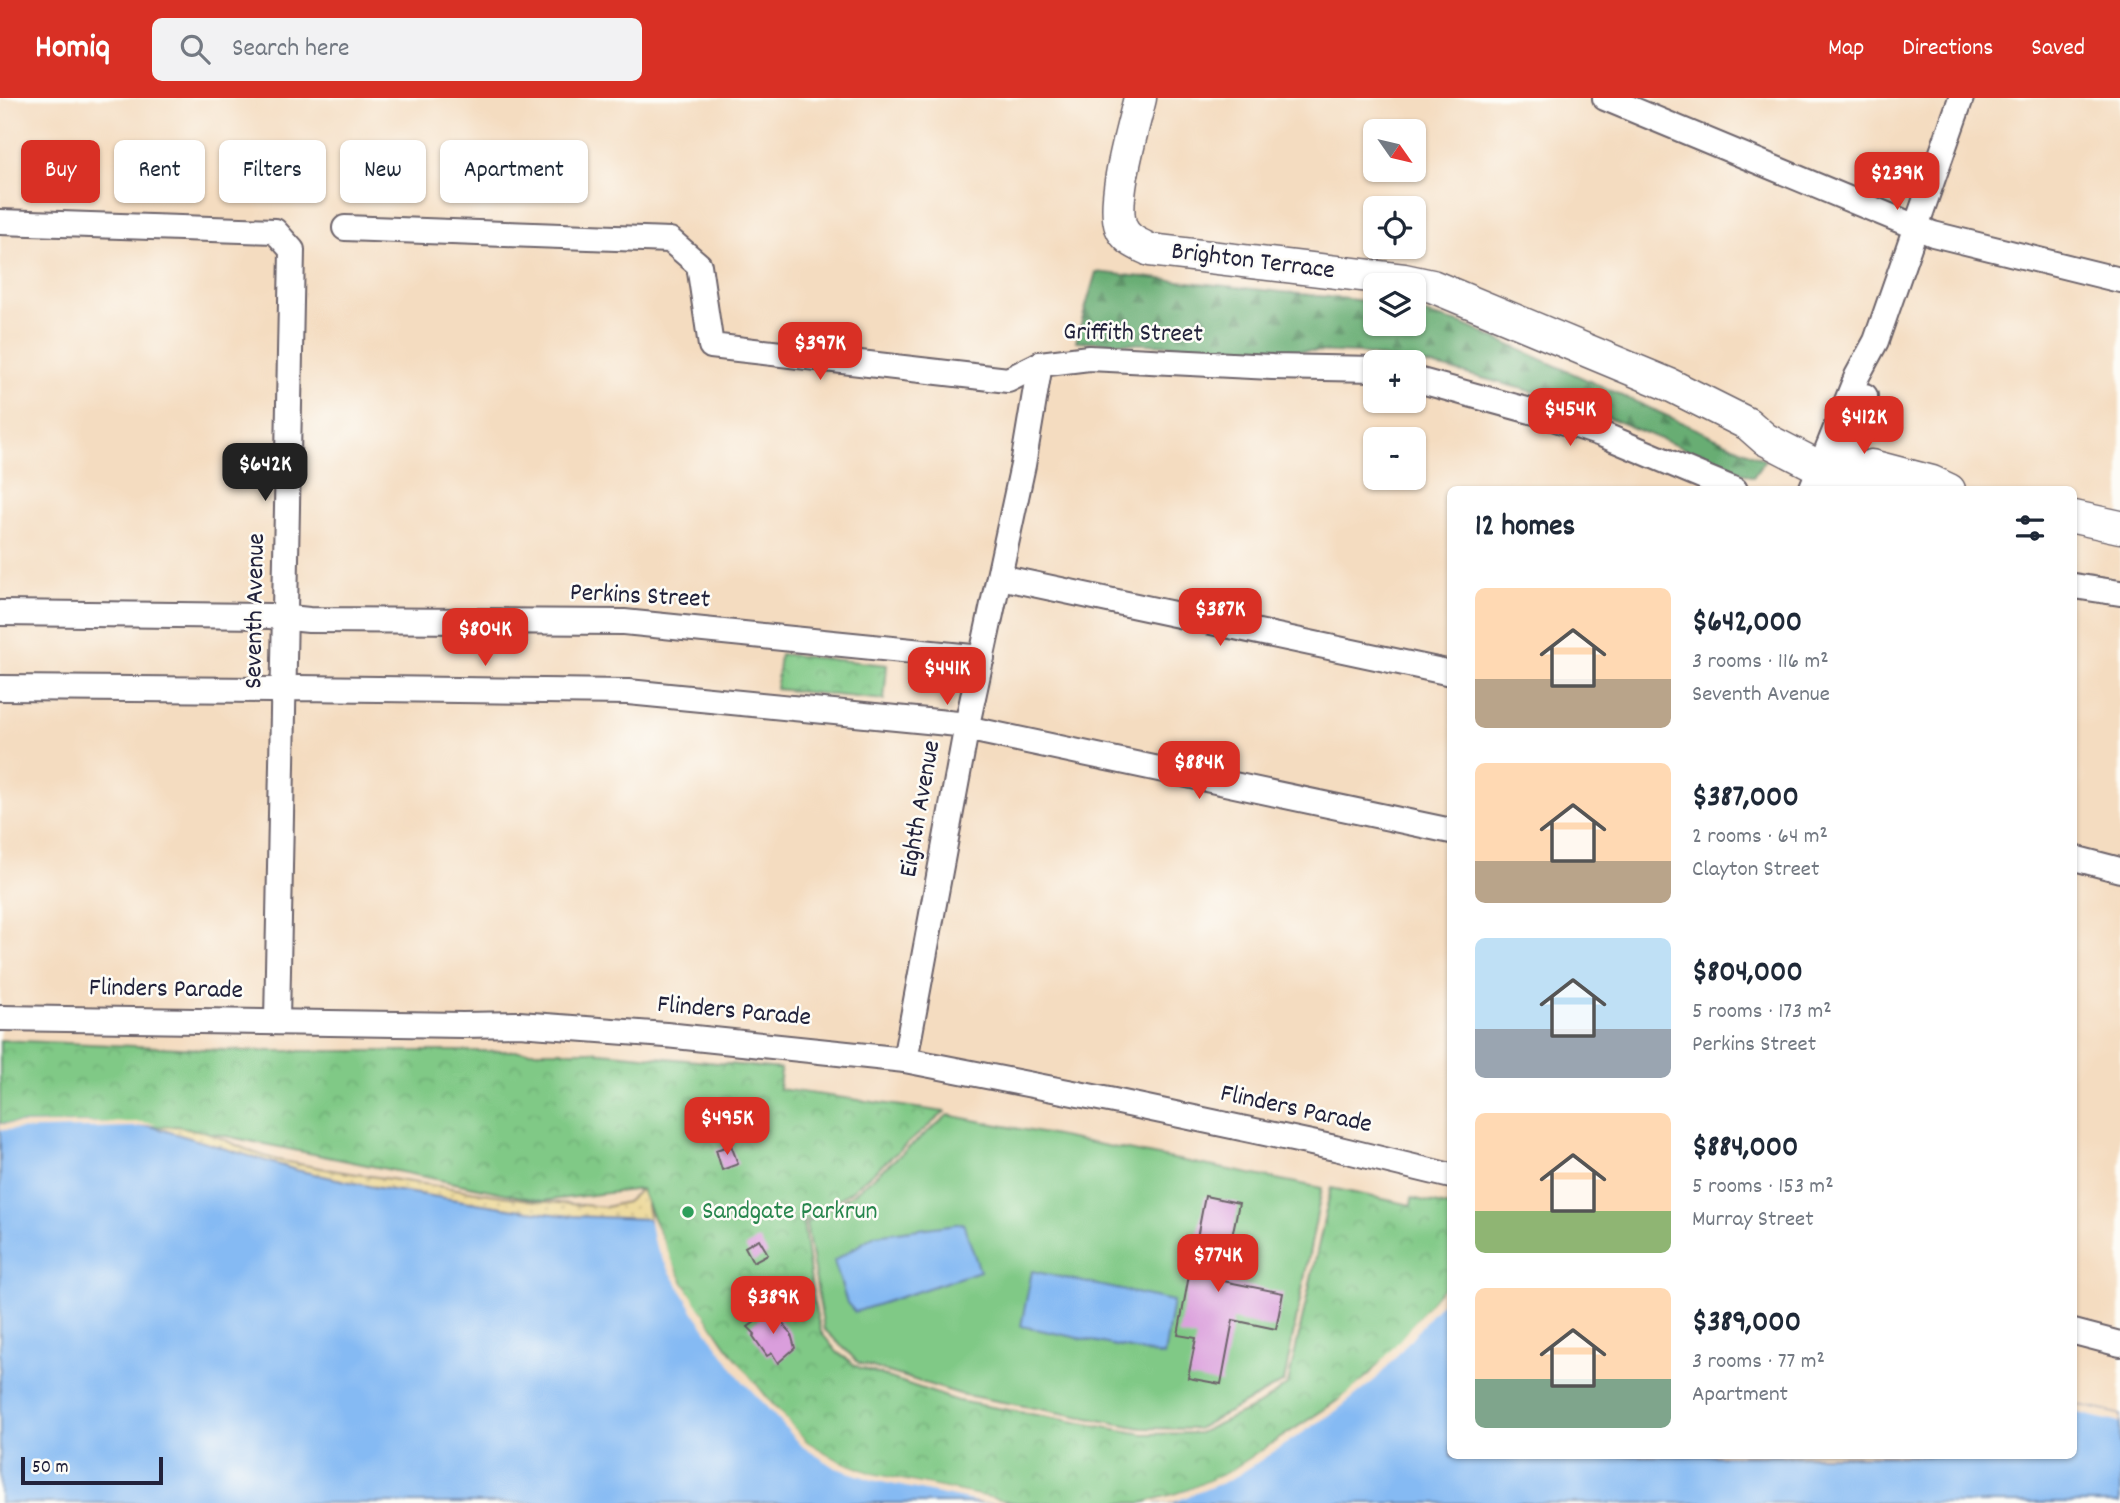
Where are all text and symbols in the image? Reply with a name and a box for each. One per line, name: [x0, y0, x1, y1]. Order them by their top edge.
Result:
search box: [152, 18, 642, 81]
text: Homiq: [35, 26, 110, 73]
icon: search: [176, 30, 214, 68]
text: Search here: [232, 31, 349, 68]
text: Map: [1828, 32, 1864, 66]
text: Directions: [1902, 32, 1993, 66]
text: Saved: [2031, 32, 2085, 66]
north arrow: [1363, 119, 1426, 182]
map controls: [1363, 119, 1426, 490]
chip: Buy: [21, 140, 100, 203]
chip: Rent: [114, 140, 205, 203]
chip: Filters: [219, 140, 326, 203]
chip: New: [340, 140, 426, 203]
chip: Apartment: [440, 140, 588, 203]
pin: $239K: [1848, 152, 1946, 212]
text: $239K: [1870, 158, 1924, 191]
button: locate: [1363, 196, 1426, 259]
street label: Brighton Terrace: [1169, 234, 1337, 290]
button: layers: [1363, 273, 1426, 336]
street label: Griffith Street: [1063, 314, 1204, 354]
pin: $397K: [771, 322, 869, 382]
text: $397K: [794, 328, 846, 361]
button: +: [1363, 350, 1426, 413]
pin: $454K: [1521, 388, 1619, 448]
text: $454K: [1544, 394, 1596, 427]
pin: $412K: [1815, 396, 1913, 456]
text: $412K: [1841, 402, 1887, 435]
button: −: [1363, 427, 1426, 490]
pin: $642K: [216, 444, 314, 503]
text: $642K: [238, 449, 292, 482]
text: 12 homes: [1475, 507, 1575, 550]
icon: filters: [2011, 509, 2049, 547]
street label: Seventh Avenue: [236, 533, 276, 689]
street label: Perkins Street: [569, 575, 711, 619]
pin: $387K: [1171, 588, 1269, 648]
text: $387K: [1195, 594, 1245, 627]
text: $642,000: [1692, 603, 1802, 646]
pin: $804K: [436, 608, 534, 668]
text: $804K: [458, 614, 512, 647]
icon: home: [1531, 616, 1615, 700]
text: 3 rooms · 116 m²: [1692, 646, 1829, 679]
pin: $441K: [898, 648, 996, 707]
text: $441K: [924, 653, 970, 686]
text: Seventh Avenue: [1692, 679, 1830, 712]
street label: Eighth Avenue: [891, 738, 951, 880]
pin: $884K: [1150, 742, 1248, 801]
text: $884K: [1174, 747, 1224, 780]
text: $387,000: [1692, 778, 1799, 821]
icon: home: [1531, 791, 1615, 875]
text: 2 rooms · 64 m²: [1692, 821, 1828, 854]
text: Clayton Street: [1692, 854, 1819, 887]
text: $804,000: [1692, 953, 1803, 996]
icon: home: [1531, 966, 1615, 1050]
street label: Flinders Parade: [89, 970, 243, 1010]
street label: Flinders Parade: [656, 987, 812, 1037]
text: 5 rooms · 173 m²: [1692, 996, 1832, 1029]
text: Perkins Street: [1692, 1029, 1816, 1062]
street label: Flinders Parade: [1217, 1076, 1375, 1144]
pin: $495K: [678, 1098, 776, 1157]
text: $495K: [700, 1103, 754, 1136]
text: $884,000: [1692, 1128, 1798, 1171]
icon: home: [1531, 1141, 1615, 1225]
text: 5 rooms · 153 m²: [1692, 1171, 1834, 1204]
place label: Sandgate Parkrun: [702, 1194, 878, 1231]
marker: Sandgate Parkrun: [680, 1204, 696, 1220]
text: Murray Street: [1692, 1204, 1814, 1237]
pin: $774K: [1169, 1234, 1267, 1294]
text: $774K: [1193, 1240, 1243, 1273]
pin: $389K: [724, 1276, 822, 1336]
text: $389K: [747, 1282, 799, 1315]
text: $389,000: [1692, 1303, 1801, 1346]
icon: home: [1531, 1316, 1615, 1400]
text: 3 rooms · 77 m²: [1692, 1346, 1825, 1379]
text: Apartment: [1692, 1379, 1788, 1412]
scale bar: [21, 1454, 163, 1486]
text: 50 m: [32, 1455, 69, 1482]

